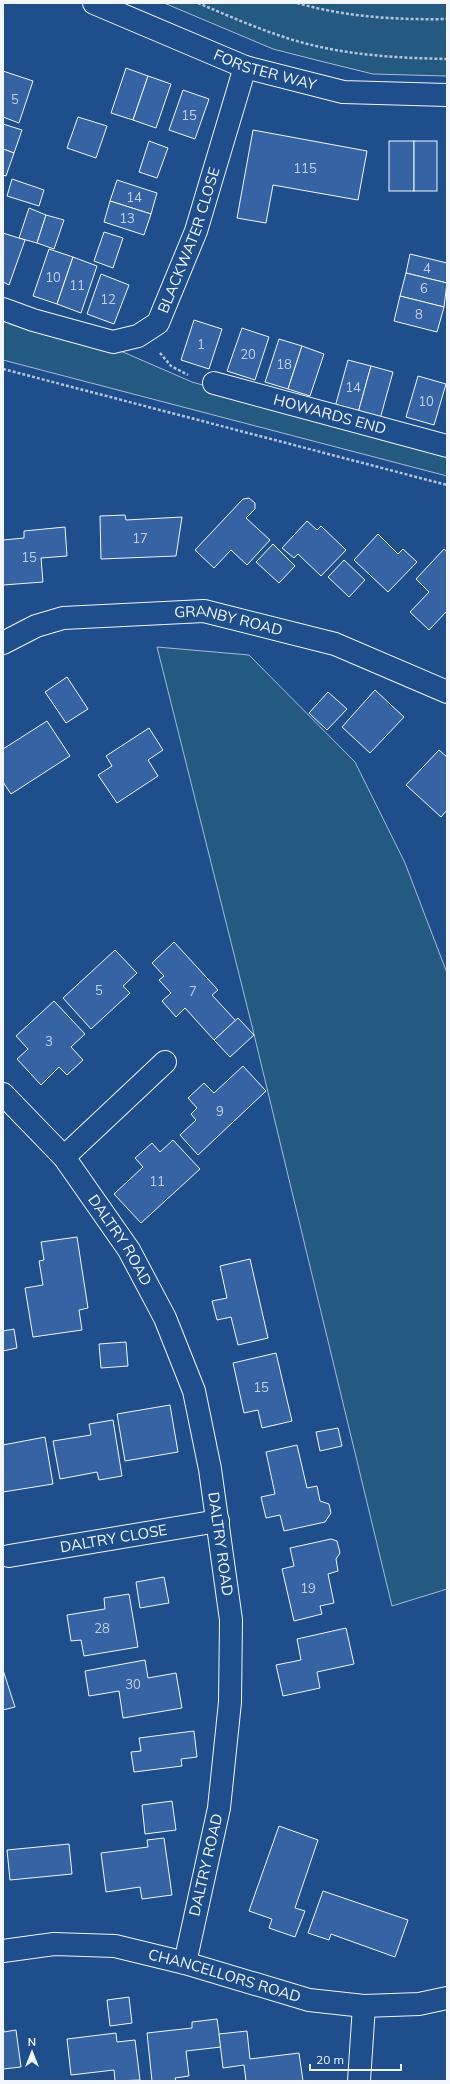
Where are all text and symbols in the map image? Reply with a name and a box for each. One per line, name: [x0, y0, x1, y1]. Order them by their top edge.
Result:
street label: FORSTER WAY: [211, 45, 319, 94]
house number: 5: [11, 91, 19, 107]
house number: 15: [181, 107, 197, 123]
house number: 115: [293, 160, 317, 176]
street label: BLACKWATER CLOSE: [153, 165, 224, 316]
house number: 14: [126, 189, 142, 205]
house number: 13: [119, 210, 135, 226]
house number: 4: [423, 260, 431, 276]
house number: 10: [45, 269, 61, 285]
house number: 11: [69, 277, 85, 293]
house number: 6: [420, 280, 428, 296]
house number: 12: [100, 291, 116, 307]
house number: 8: [415, 306, 423, 322]
house number: 1: [197, 336, 205, 352]
house number: 20: [240, 346, 256, 362]
house number: 18: [276, 356, 292, 372]
house number: 14: [345, 379, 361, 395]
street label: HOWARDS END: [272, 390, 388, 438]
house number: 10: [418, 393, 434, 409]
house number: 17: [132, 530, 148, 546]
house number: 15: [21, 549, 37, 565]
street label: GRANBY ROAD: [174, 601, 285, 639]
house number: 5: [95, 982, 103, 998]
house number: 7: [189, 983, 197, 999]
house number: 3: [45, 1033, 53, 1049]
house number: 9: [216, 1103, 224, 1119]
house number: 11: [149, 1173, 165, 1189]
street label: DALTRY ROAD: [84, 1191, 156, 1289]
house number: 15: [253, 1379, 269, 1395]
street label: DALTRY ROAD: [204, 1491, 238, 1597]
street label: DALTRY CLOSE: [58, 1520, 169, 1556]
house number: 19: [300, 1580, 316, 1596]
house number: 28: [94, 1620, 110, 1636]
house number: 30: [125, 1676, 141, 1692]
street label: DALTRY ROAD: [184, 1812, 227, 1918]
street label: CHANCELLORS ROAD: [146, 1944, 303, 2006]
north arrow: [12, 2032, 52, 2072]
text: N: [28, 2035, 36, 2049]
scale bar: [310, 2046, 401, 2072]
text: 20 m: [316, 2052, 344, 2067]

